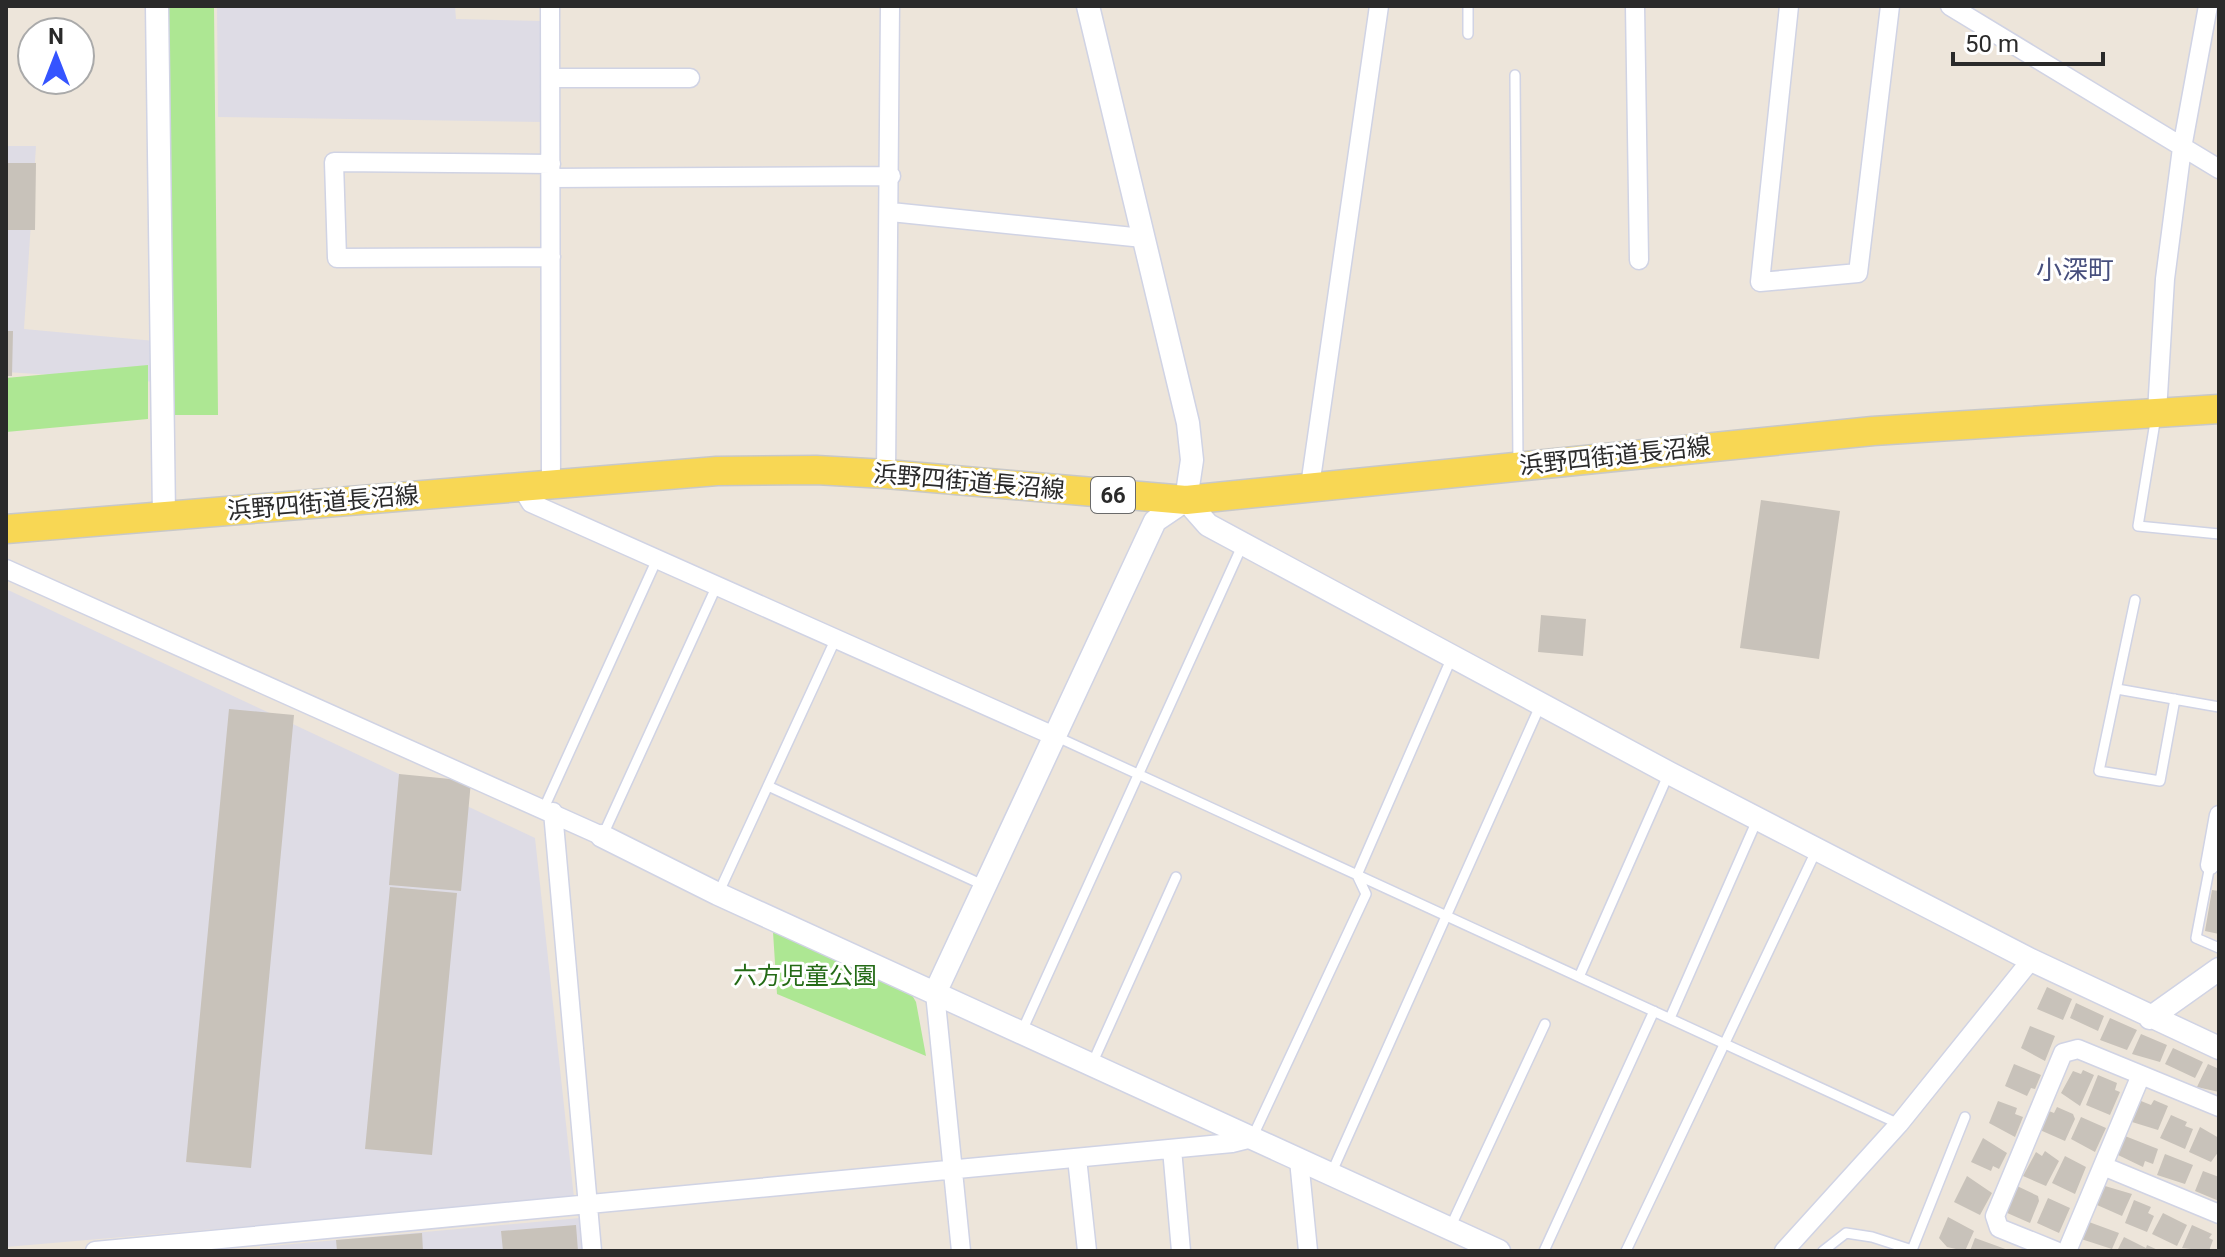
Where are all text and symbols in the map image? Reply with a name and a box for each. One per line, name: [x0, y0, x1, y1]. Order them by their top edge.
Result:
north arrow: [16, 16, 96, 96]
scale bar: [1953, 16, 2103, 66]
text: N: [48, 24, 64, 49]
text: 50 m: [1965, 30, 2019, 58]
district label: 小深町: [2036, 255, 2114, 285]
street label: 浜野四街道長沼線: [1518, 432, 1712, 480]
street label: 浜野四街道長沼線: [872, 460, 1066, 504]
road number: 66: [1091, 477, 1135, 513]
street label: 浜野四街道長沼線: [226, 481, 420, 525]
park label: 六方児童公園: [733, 962, 877, 990]

